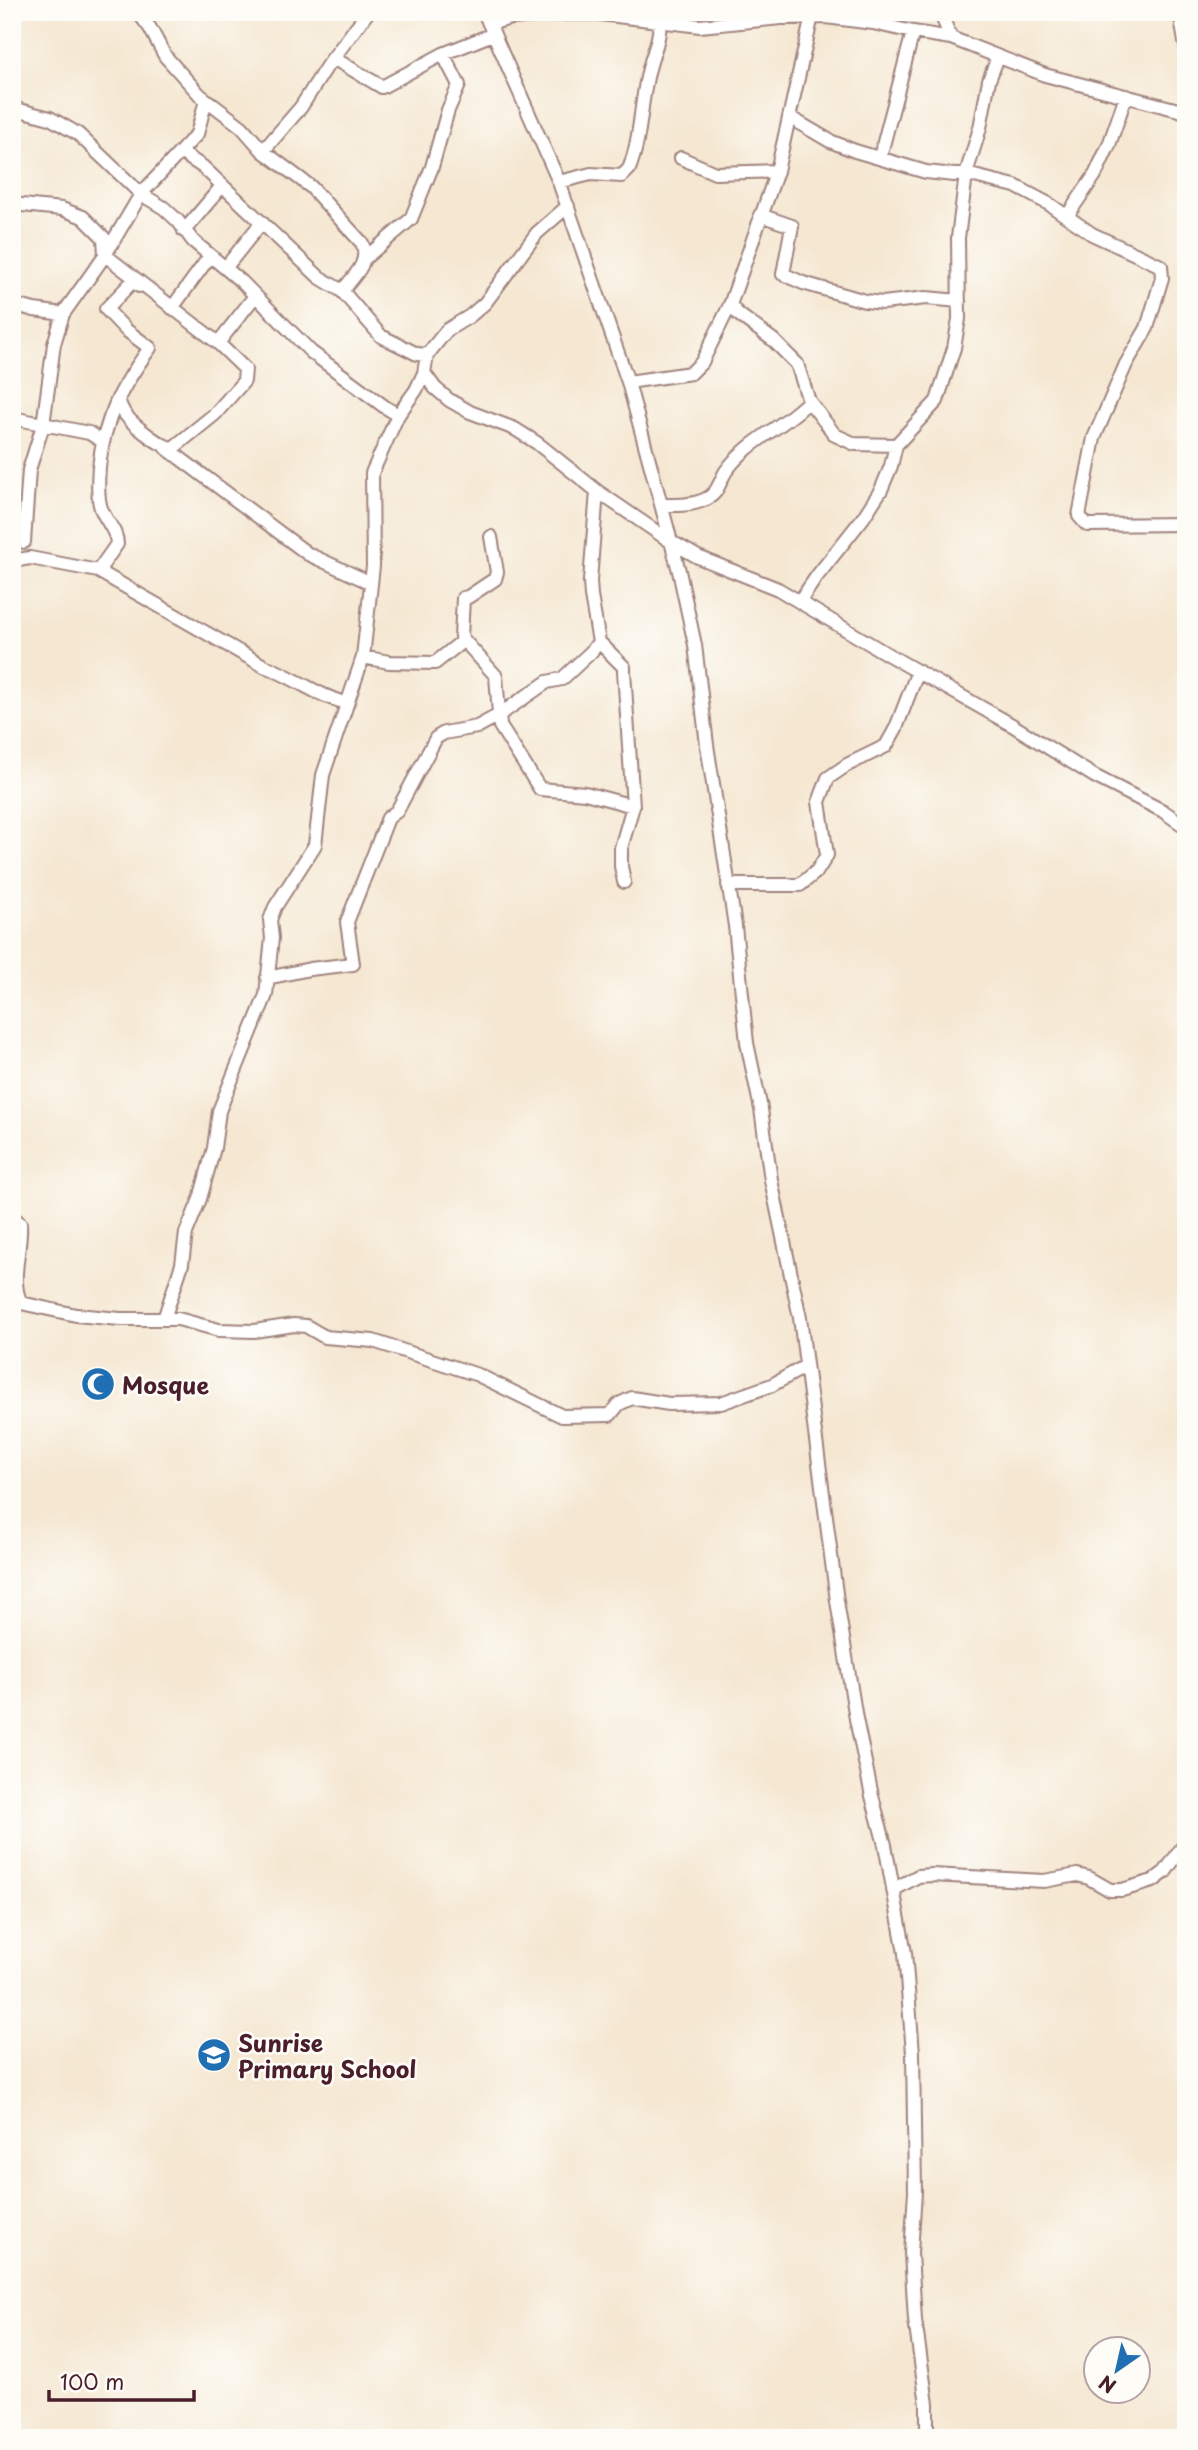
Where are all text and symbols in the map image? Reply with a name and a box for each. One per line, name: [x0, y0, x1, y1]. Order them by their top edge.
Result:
mosque icon: Mosque: [79, 1365, 117, 1403]
place label: Mosque: [122, 1367, 209, 1402]
place label: Sunrise Primary School: [238, 2025, 416, 2086]
school or university icon: Sunrise Primary School: [195, 2036, 233, 2074]
north arrow: [1082, 2334, 1152, 2404]
scale bar: [49, 2359, 194, 2403]
text: 100 m: [60, 2365, 124, 2397]
text: N: [1093, 2369, 1121, 2401]

